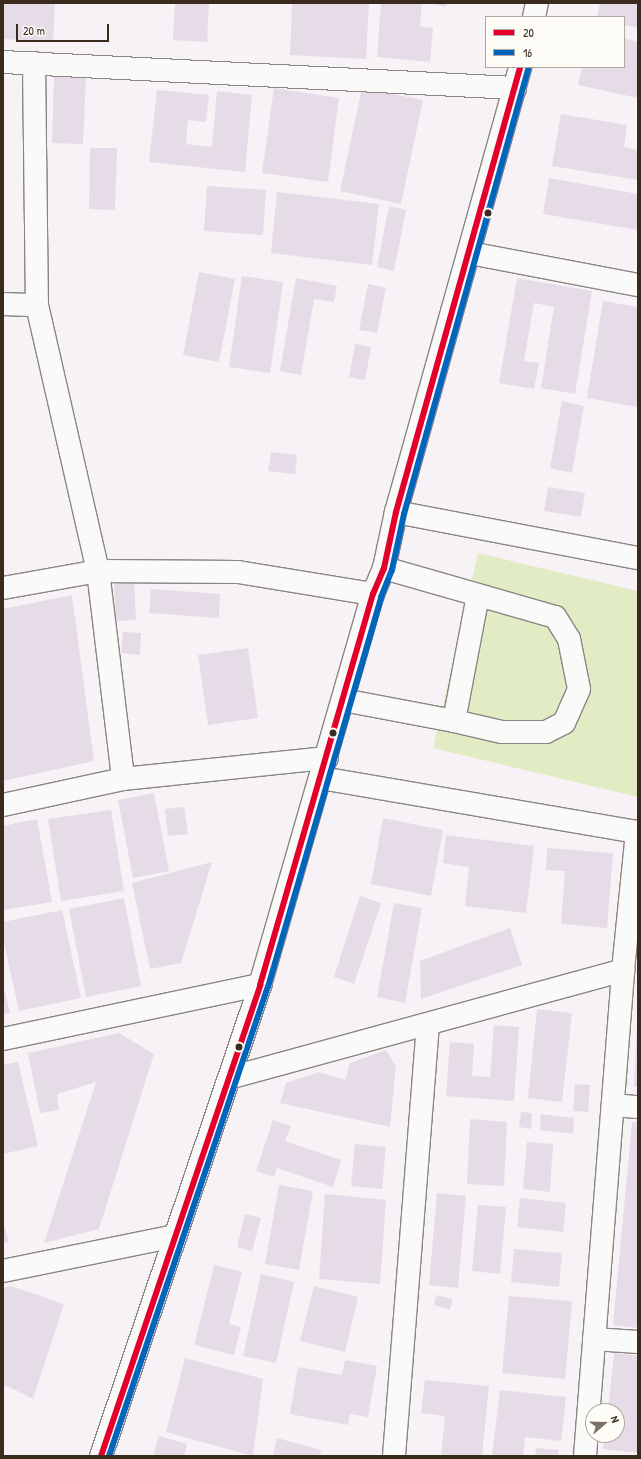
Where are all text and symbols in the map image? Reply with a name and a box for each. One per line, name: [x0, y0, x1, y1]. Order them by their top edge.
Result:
scale bar: [18, 16, 111, 42]
legend: [485, 16, 625, 68]
text: 20 m: [23, 22, 45, 39]
text: 20: [523, 24, 534, 41]
text: 16: [523, 44, 532, 61]
unlabelled marker: [483, 208, 493, 218]
unlabelled marker: [328, 728, 338, 738]
unlabelled marker: [234, 1042, 244, 1052]
north arrow: [585, 1403, 625, 1443]
text: N: [608, 1414, 623, 1424]

